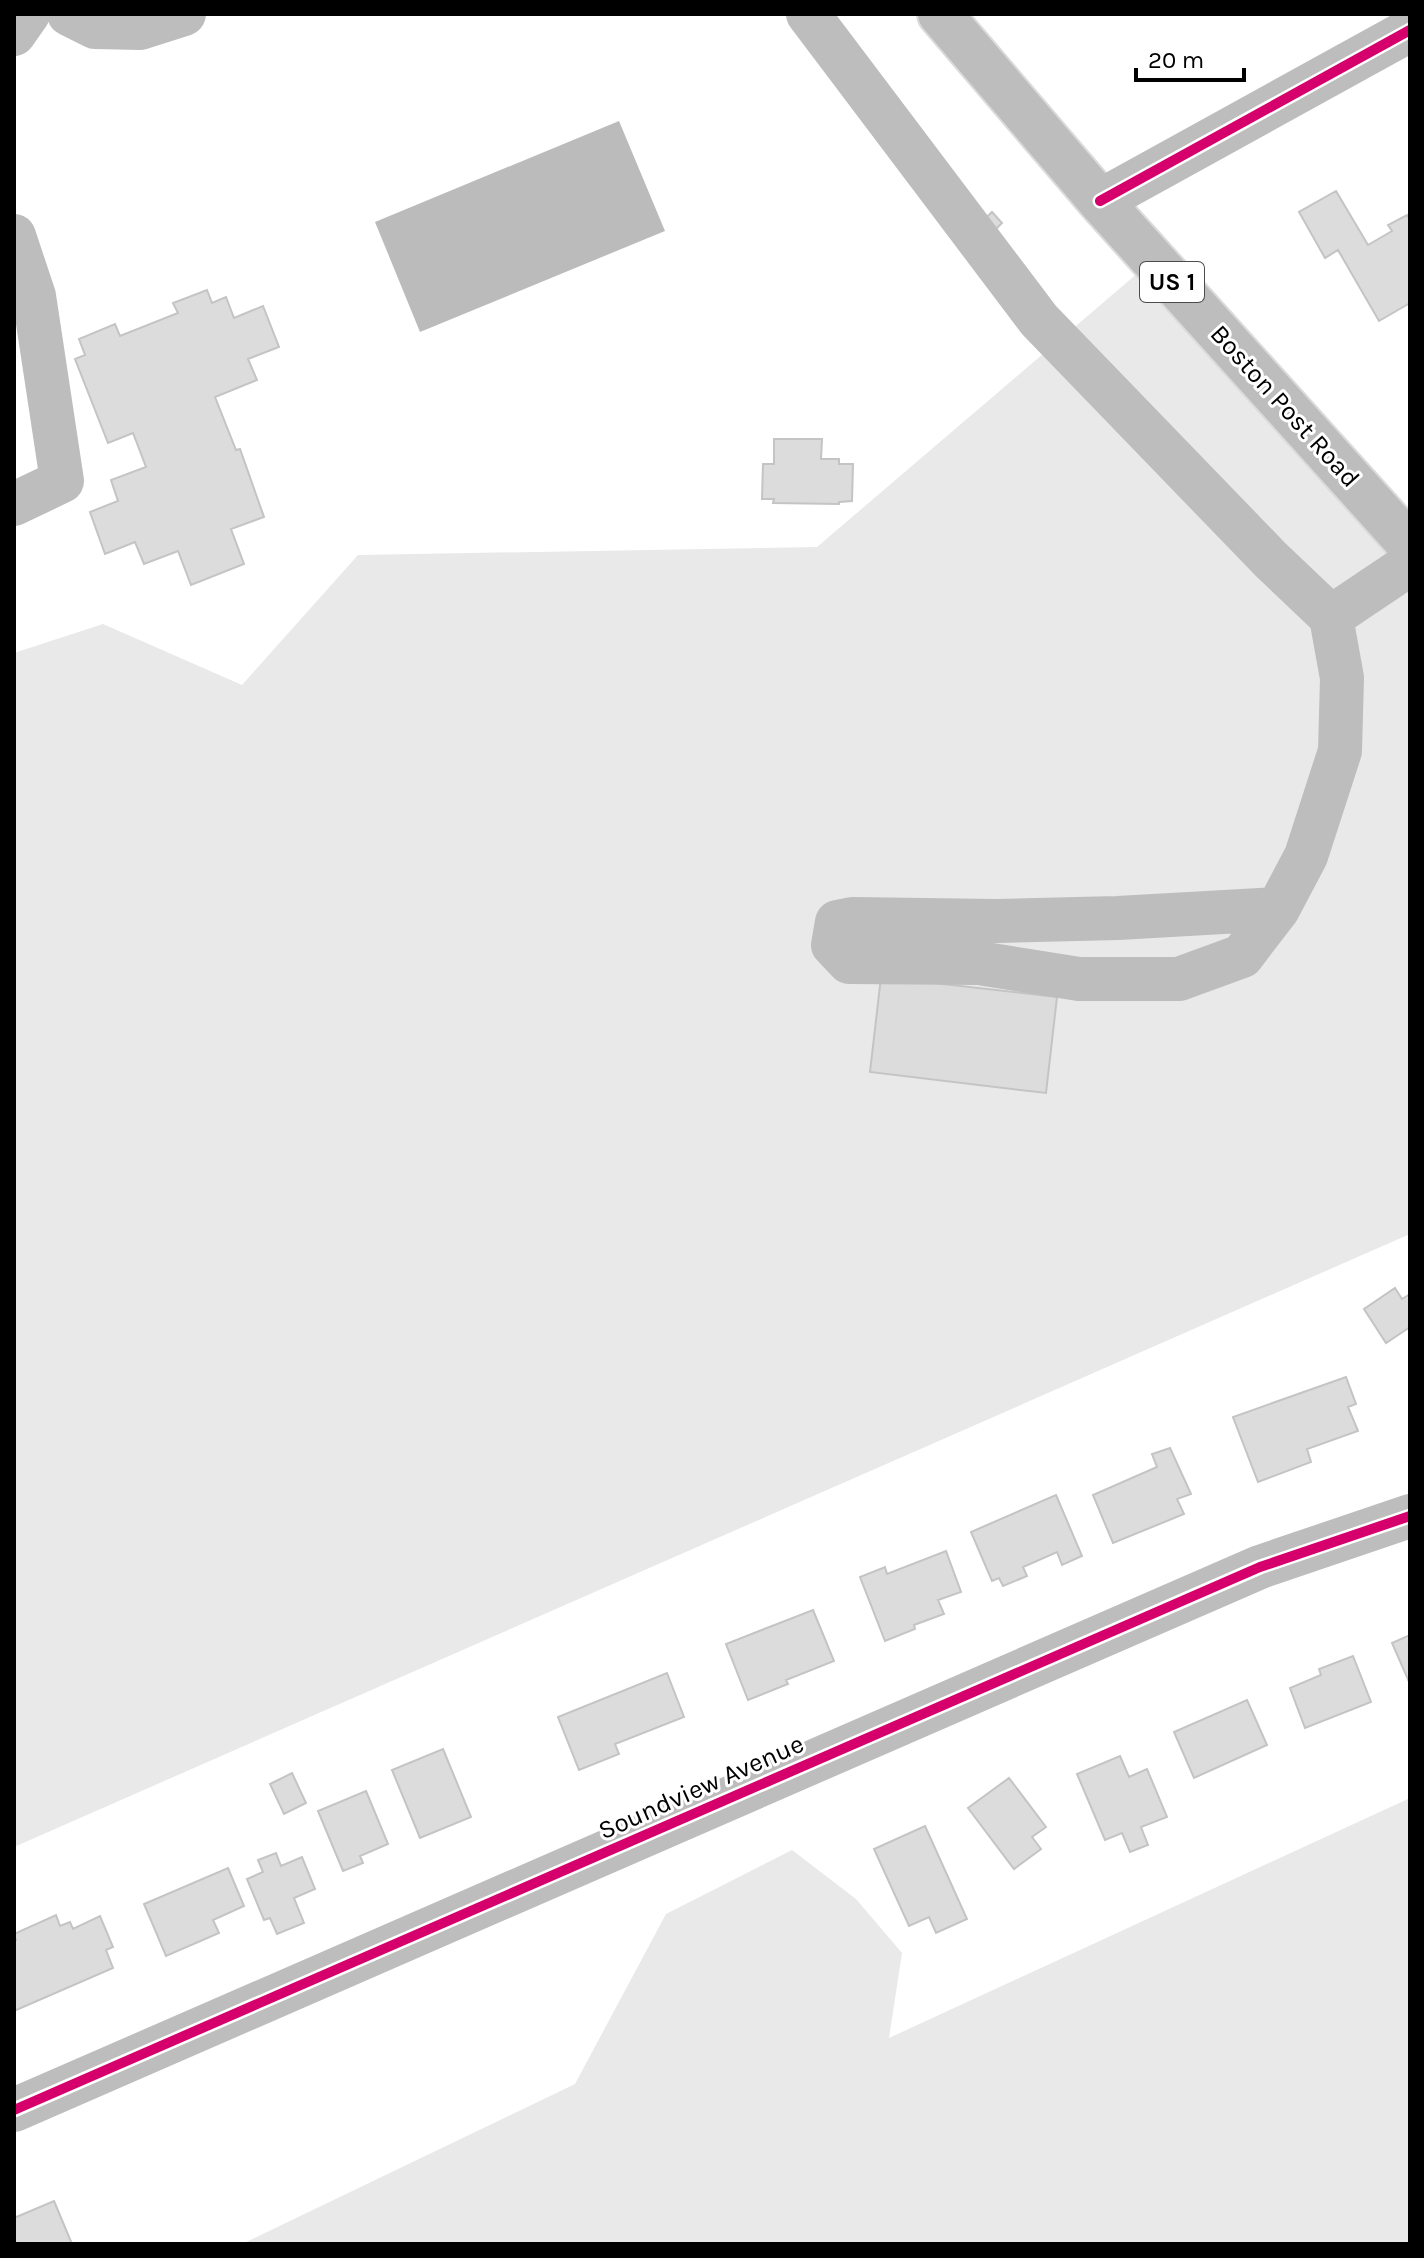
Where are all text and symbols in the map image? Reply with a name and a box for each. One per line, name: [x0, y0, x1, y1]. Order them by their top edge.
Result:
scale bar: [1136, 32, 1244, 82]
text: 20 m: [1148, 46, 1204, 74]
road number: US 1: [1140, 262, 1204, 302]
street label: Boston Post Road: [1204, 318, 1366, 494]
street label: Soundview Avenue: [594, 1728, 808, 1846]

